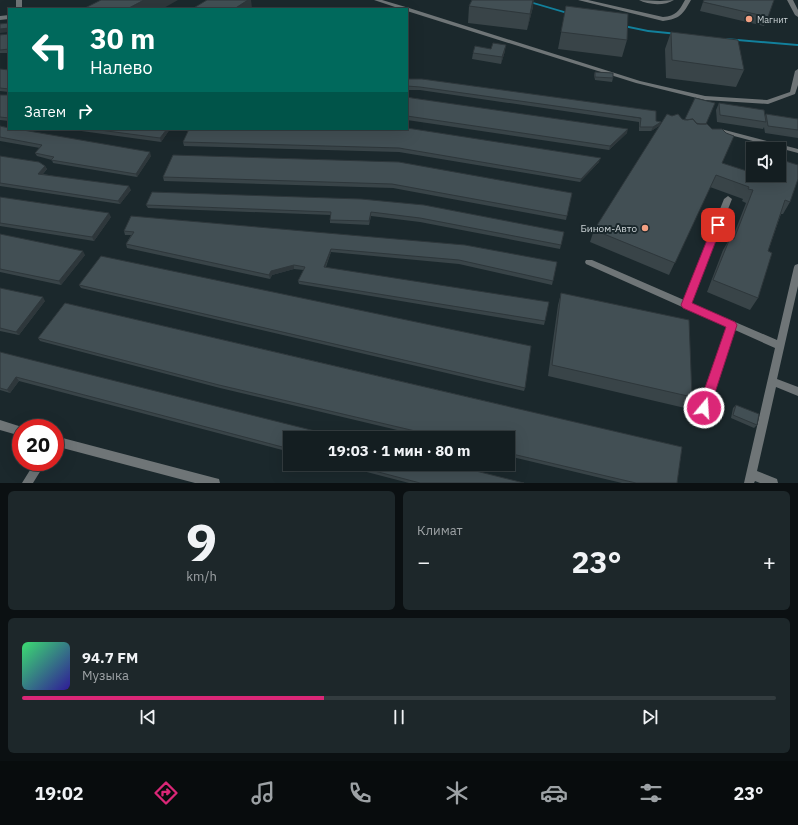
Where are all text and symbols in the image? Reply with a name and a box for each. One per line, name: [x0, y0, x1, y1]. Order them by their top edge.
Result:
marker: Магнит: [744, 14, 754, 24]
place label: Магнит: [757, 14, 789, 25]
text: 30 m: [90, 20, 155, 57]
icon: left: [24, 24, 76, 76]
text: Налево: [90, 56, 153, 79]
icon: right: [74, 100, 96, 122]
text: Затем: [24, 102, 66, 121]
map controls: [746, 142, 786, 182]
button: sound: [746, 142, 786, 182]
pin: [701, 208, 735, 242]
icon: arrive: [707, 214, 729, 236]
place label: Бином-Авто: [580, 222, 637, 235]
marker: Бином-Авто: [640, 223, 650, 233]
position arrow: [683, 387, 725, 429]
speed limit sign: 20: [12, 419, 64, 471]
text: 19:03 · 1 мин · 80 m: [328, 441, 470, 460]
text: 9: [186, 508, 217, 575]
text: Климат: [417, 522, 463, 539]
text: 23°: [571, 542, 622, 581]
text: −: [417, 547, 430, 576]
text: +: [763, 547, 776, 576]
text: km/h: [186, 568, 217, 585]
text: 94.7 FM: [82, 648, 138, 667]
text: Музыка: [82, 667, 129, 684]
icon: previous: [137, 706, 159, 728]
icon: pause: [388, 706, 410, 728]
icon: next: [639, 706, 661, 728]
icon: directions: [152, 779, 180, 807]
icon: music: [249, 779, 277, 807]
icon: phone: [346, 779, 374, 807]
icon: climate: [443, 779, 471, 807]
icon: car: [540, 779, 568, 807]
icon: filters: [637, 779, 665, 807]
text: 19:02: [34, 782, 84, 805]
text: 23°: [733, 782, 764, 805]

